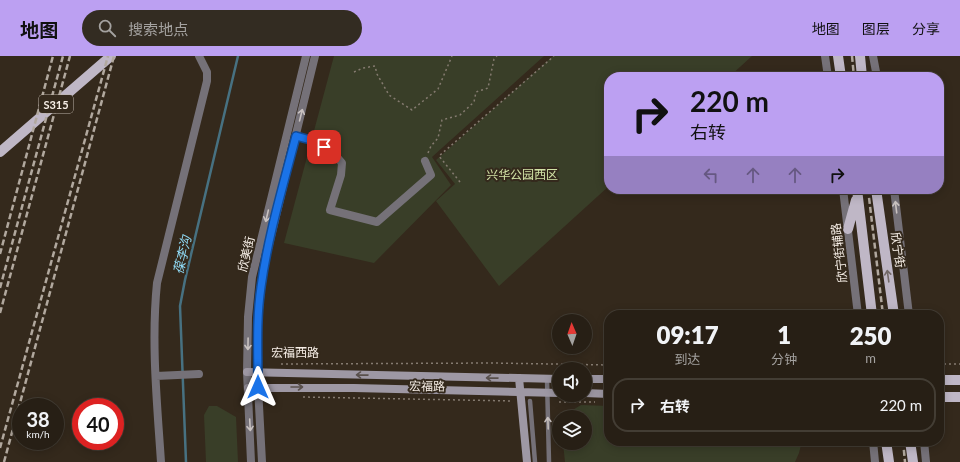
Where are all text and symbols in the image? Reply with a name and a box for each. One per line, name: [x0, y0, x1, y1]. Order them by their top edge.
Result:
search box: [82, 10, 362, 46]
icon: search: [96, 17, 118, 39]
text: 地图: [20, 18, 58, 41]
text: 搜索地点: [128, 20, 188, 38]
text: 地图: [812, 20, 840, 37]
text: 图层: [862, 20, 890, 37]
text: 分享: [912, 20, 940, 37]
text: 220 m: [690, 84, 769, 118]
icon: right: [624, 88, 676, 140]
road number: S315: [39, 95, 73, 113]
one-way arrow: [297, 109, 305, 122]
text: 右转: [690, 121, 726, 143]
pin: [307, 130, 341, 164]
icon: arrive: [313, 136, 335, 158]
icon: left: [700, 164, 722, 186]
icon: ahead: [742, 164, 764, 186]
icon: ahead: [784, 164, 806, 186]
icon: right: [826, 164, 848, 186]
park label: 兴华公园西区: [486, 167, 558, 182]
one-way arrow: [892, 201, 900, 214]
one-way arrow: [262, 209, 270, 222]
street label: 欣宁街辅路: [828, 222, 850, 284]
street label: 欣宁街: [888, 231, 908, 269]
water label: 葆李沟: [170, 232, 195, 276]
street label: 欣美街: [235, 235, 257, 273]
one-way arrow: [884, 270, 892, 283]
north arrow: [552, 314, 592, 354]
map controls: [552, 314, 592, 450]
text: 09:17: [657, 320, 719, 349]
text: 1: [777, 320, 791, 349]
text: 250: [850, 321, 891, 350]
one-way arrow: [244, 337, 252, 350]
street label: 宏福西路: [271, 345, 319, 360]
text: m: [865, 350, 876, 366]
text: 到达: [675, 351, 701, 367]
text: 分钟: [771, 351, 797, 367]
button: sound: [552, 362, 592, 402]
position arrow: [237, 366, 279, 408]
one-way arrow: [356, 371, 369, 379]
one-way arrow: [486, 374, 499, 382]
street label: 宏福路: [409, 378, 445, 394]
one-way arrow: [290, 384, 303, 391]
icon: right: [626, 394, 648, 416]
text: 220 m: [880, 396, 922, 414]
text: 右转: [660, 397, 690, 415]
speed limit sign: 40: [72, 398, 124, 450]
text: 38: [26, 407, 50, 431]
button: layers: [552, 410, 592, 450]
one-way arrow: [544, 417, 551, 430]
one-way arrow: [246, 418, 253, 431]
text: km/h: [26, 428, 50, 440]

